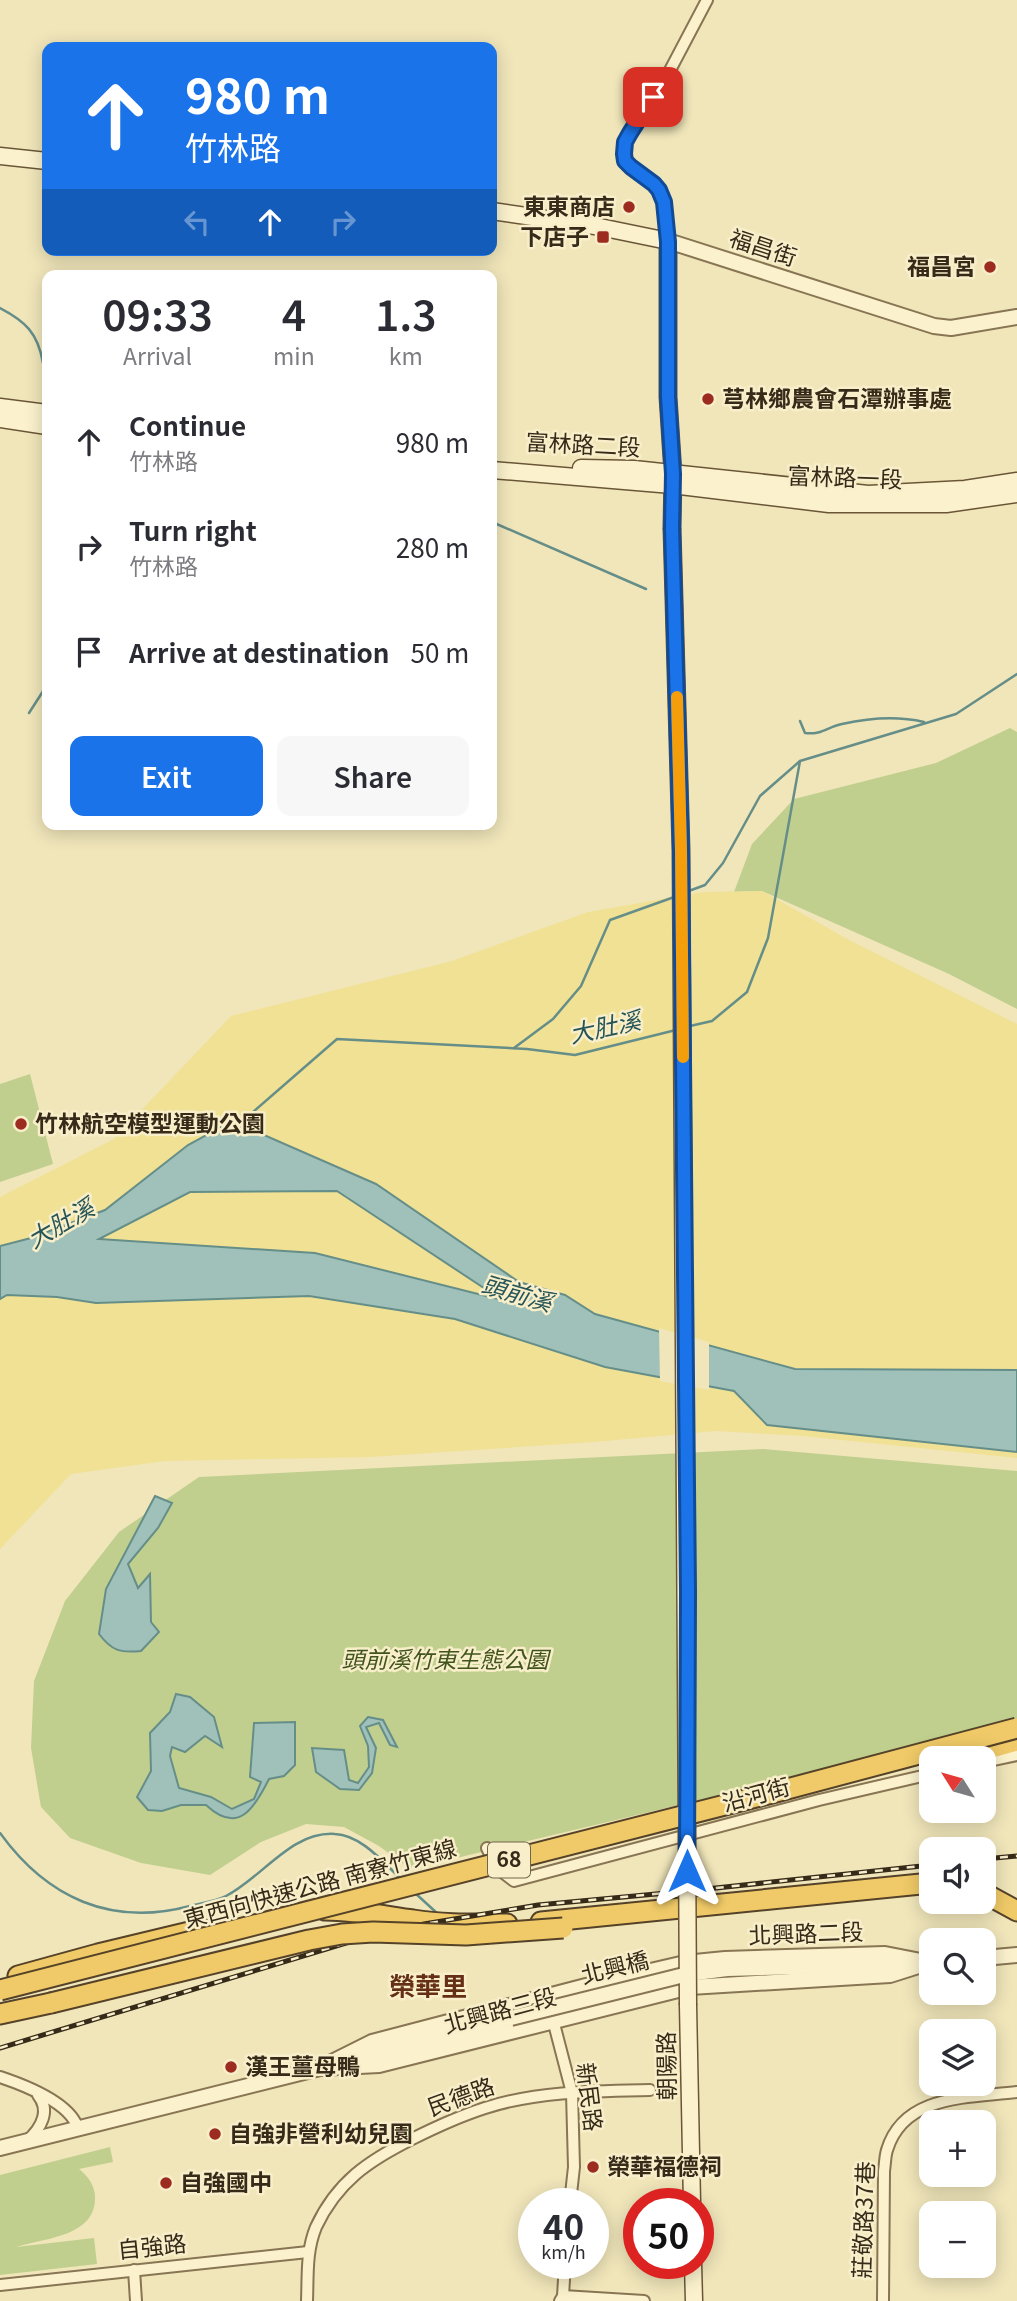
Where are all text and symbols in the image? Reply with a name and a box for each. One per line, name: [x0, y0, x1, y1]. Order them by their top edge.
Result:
text: 980 m: [185, 57, 330, 128]
pin: [623, 67, 683, 127]
icon: ahead: [70, 70, 161, 161]
icon: arrive: [634, 78, 672, 116]
text: 竹林路: [185, 123, 281, 169]
place label: 東東商店: [523, 188, 615, 222]
marker: 東東商店: [621, 199, 637, 215]
icon: left: [178, 203, 216, 241]
icon: ahead: [251, 203, 289, 241]
icon: right: [324, 203, 362, 241]
place label: 下店子: [520, 218, 589, 252]
street label: 福昌街: [726, 219, 802, 273]
marker: 下店子: [595, 229, 611, 245]
place label: 福昌宮: [907, 248, 976, 282]
marker: 福昌宮: [982, 259, 998, 275]
text: 09:33: [102, 282, 213, 343]
text: 4: [282, 282, 306, 343]
text: 1.3: [375, 282, 437, 343]
text: Arrival: [123, 338, 192, 372]
text: min: [273, 338, 315, 372]
text: km: [389, 338, 423, 372]
place label: 芎林鄉農會石潭辦事處: [722, 380, 952, 414]
marker: 芎林鄉農會石潭辦事處: [700, 391, 716, 407]
text: Continue: [129, 406, 246, 443]
icon: ahead: [70, 423, 108, 461]
text: 980 m: [396, 423, 469, 460]
street label: 富林路二段: [525, 423, 641, 463]
text: 竹林路: [129, 443, 198, 477]
street label: 富林路一段: [787, 457, 903, 495]
text: Turn right: [129, 511, 257, 548]
icon: right: [70, 528, 108, 566]
text: 280 m: [396, 528, 469, 565]
text: 竹林路: [129, 548, 198, 582]
icon: arrive: [70, 633, 108, 671]
text: Arrive at destination: [129, 633, 390, 670]
text: 50 m: [411, 633, 469, 670]
button: Exit: [70, 736, 263, 816]
button: Share: [277, 736, 469, 816]
water label: 大肚溪: [566, 1000, 646, 1050]
place label: 竹林航空模型運動公園: [35, 1105, 265, 1139]
marker: 竹林航空模型運動公園: [13, 1116, 29, 1132]
water label: 大肚溪: [20, 1187, 102, 1255]
water label: 頭前溪: [478, 1265, 560, 1319]
park label: 頭前溪竹東生態公園: [342, 1641, 552, 1675]
north arrow: [919, 1746, 996, 1824]
map controls: [919, 1746, 996, 2278]
street label: 沿河街: [718, 1768, 793, 1818]
street label: 東西向快速公路 南寮竹東線: [179, 1829, 460, 1935]
position arrow: [650, 1834, 724, 1908]
button: sound: [919, 1837, 996, 1914]
road number: 68: [488, 1842, 530, 1878]
street label: 北興路二段: [748, 1913, 864, 1951]
button: search: [919, 1928, 996, 2005]
street label: 北興橋: [577, 1941, 652, 1991]
district label: 榮華里: [389, 1966, 467, 2003]
street label: 北興路三段: [440, 1978, 559, 2040]
button: layers: [919, 2019, 996, 2096]
street label: 朝陽路: [647, 2031, 683, 2101]
place label: 漢王薑母鴨: [245, 2048, 360, 2082]
marker: 漢王薑母鴨: [223, 2059, 239, 2075]
street label: 新民路: [570, 2060, 612, 2133]
street label: 民德路: [422, 2067, 499, 2123]
button: +: [919, 2110, 996, 2187]
place label: 自強非營利幼兒園: [229, 2115, 413, 2149]
marker: 自強非營利幼兒園: [207, 2126, 223, 2142]
place label: 榮華福德祠: [607, 2148, 722, 2182]
marker: 榮華福德祠: [585, 2159, 601, 2175]
street label: 莊敬路37巷: [843, 2161, 881, 2279]
place label: 自強國中: [180, 2164, 272, 2198]
marker: 自強國中: [158, 2175, 174, 2191]
speed limit sign: 50: [623, 2188, 714, 2279]
text: 40: [543, 2199, 584, 2250]
button: −: [919, 2201, 996, 2278]
street label: 自強路: [116, 2224, 188, 2266]
text: km/h: [541, 2238, 586, 2264]

